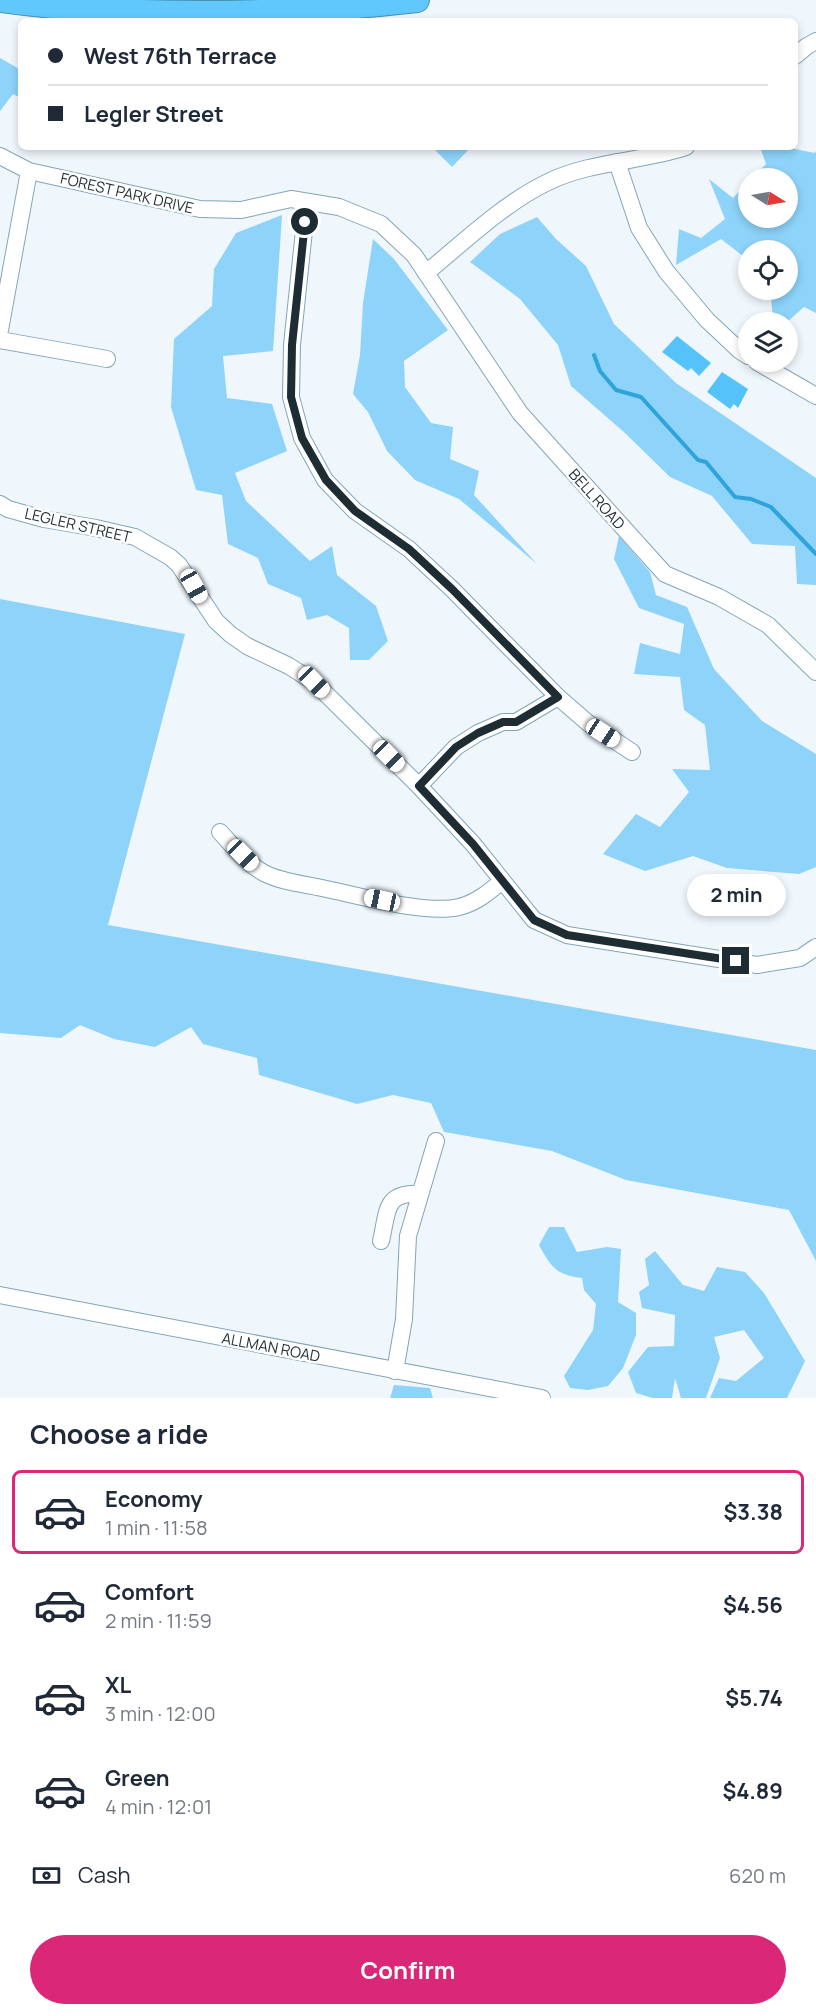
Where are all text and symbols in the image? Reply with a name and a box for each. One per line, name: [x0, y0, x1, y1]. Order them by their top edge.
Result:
text: West 76th Terrace: [84, 41, 277, 71]
text: Legler Street: [84, 99, 224, 129]
street label: FOREST PARK DRIVE: [58, 167, 196, 219]
north arrow: [738, 168, 798, 228]
map controls: [738, 168, 798, 372]
route start: [291, 208, 318, 235]
button: locate: [738, 240, 798, 300]
button: layers: [738, 312, 798, 372]
street label: BELL ROAD: [564, 464, 630, 534]
street label: LEGLER STREET: [23, 503, 133, 547]
car: [177, 566, 211, 606]
car: [295, 663, 333, 701]
car: [583, 716, 623, 750]
car: [370, 737, 408, 775]
car: [224, 836, 262, 874]
callout: 2 min: [686, 874, 786, 916]
text: 2 min: [710, 881, 763, 908]
car: [363, 887, 401, 913]
route end: [722, 947, 749, 974]
street label: ALLMAN ROAD: [220, 1327, 322, 1367]
text: Choose a ride: [30, 1415, 208, 1452]
text: Economy: [105, 1484, 203, 1514]
icon: car: [33, 1485, 87, 1539]
text: $3.38: [723, 1497, 783, 1527]
text: 1 min · 11:58: [105, 1514, 208, 1541]
text: Comfort: [105, 1577, 194, 1607]
icon: car: [33, 1578, 87, 1632]
text: $4.56: [723, 1590, 783, 1620]
text: 2 min · 11:59: [105, 1607, 212, 1634]
text: XL: [105, 1670, 131, 1700]
icon: car: [33, 1671, 87, 1725]
text: $5.74: [725, 1683, 783, 1713]
text: 3 min · 12:00: [105, 1700, 216, 1727]
text: Green: [105, 1763, 170, 1793]
icon: car: [33, 1764, 87, 1818]
text: $4.89: [722, 1776, 783, 1806]
text: 4 min · 12:01: [105, 1793, 212, 1820]
icon: cash: [30, 1859, 63, 1892]
text: Cash: [78, 1860, 131, 1890]
text: 620 m: [729, 1862, 786, 1889]
button: Confirm: [30, 1935, 786, 2004]

